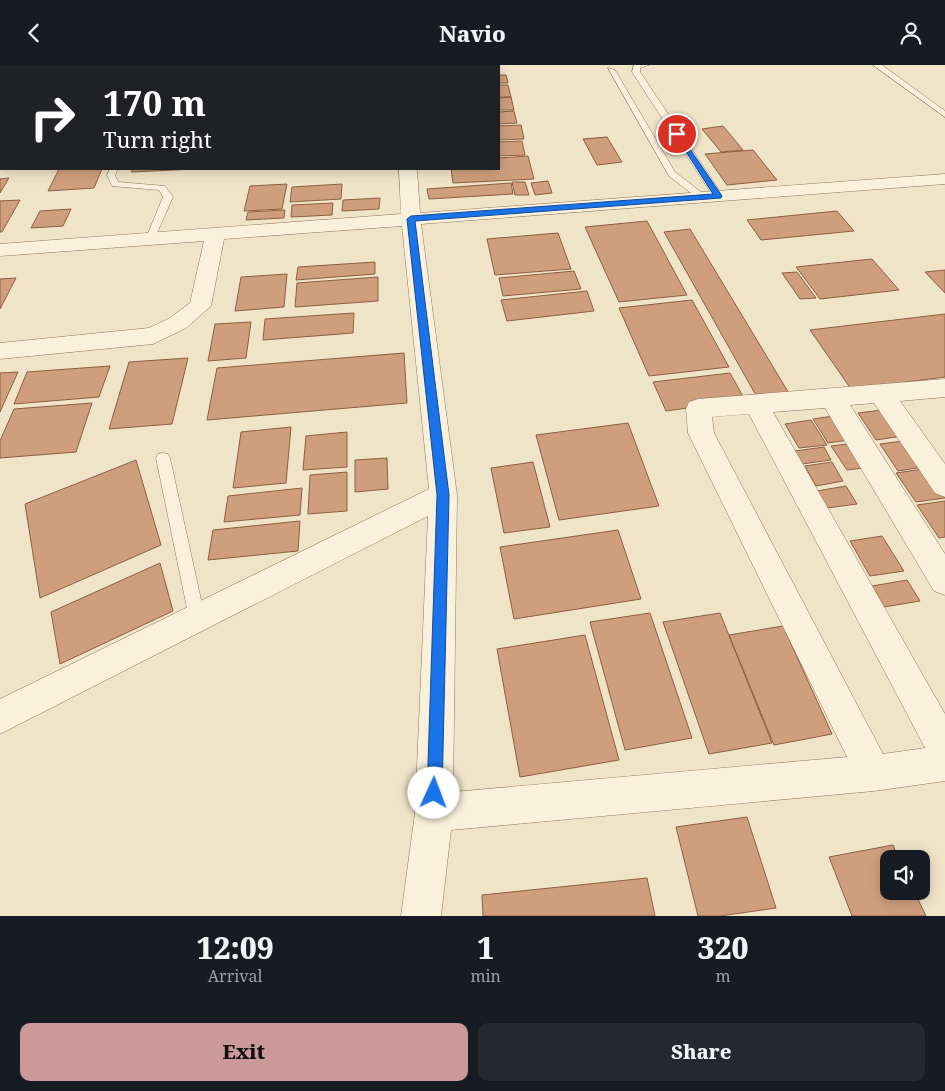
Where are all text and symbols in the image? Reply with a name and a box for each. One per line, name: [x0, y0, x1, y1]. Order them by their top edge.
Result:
text: Navio: [439, 18, 506, 48]
icon: back: [20, 19, 48, 47]
icon: person: [897, 19, 925, 47]
text: 170 m: [103, 79, 206, 126]
icon: right: [20, 85, 85, 150]
pin: [656, 113, 698, 155]
icon: arrive: [663, 120, 691, 148]
text: Turn right: [103, 124, 212, 154]
position arrow: [407, 766, 459, 818]
map controls: [880, 850, 930, 900]
button: sound: [880, 850, 930, 900]
text: 12:09: [197, 927, 274, 968]
text: 1: [477, 927, 494, 968]
text: 320: [697, 927, 748, 968]
text: Arrival: [208, 965, 263, 987]
text: min: [470, 965, 501, 987]
text: m: [715, 965, 731, 987]
button: Exit: [20, 1023, 468, 1081]
button: Share: [478, 1023, 925, 1081]

